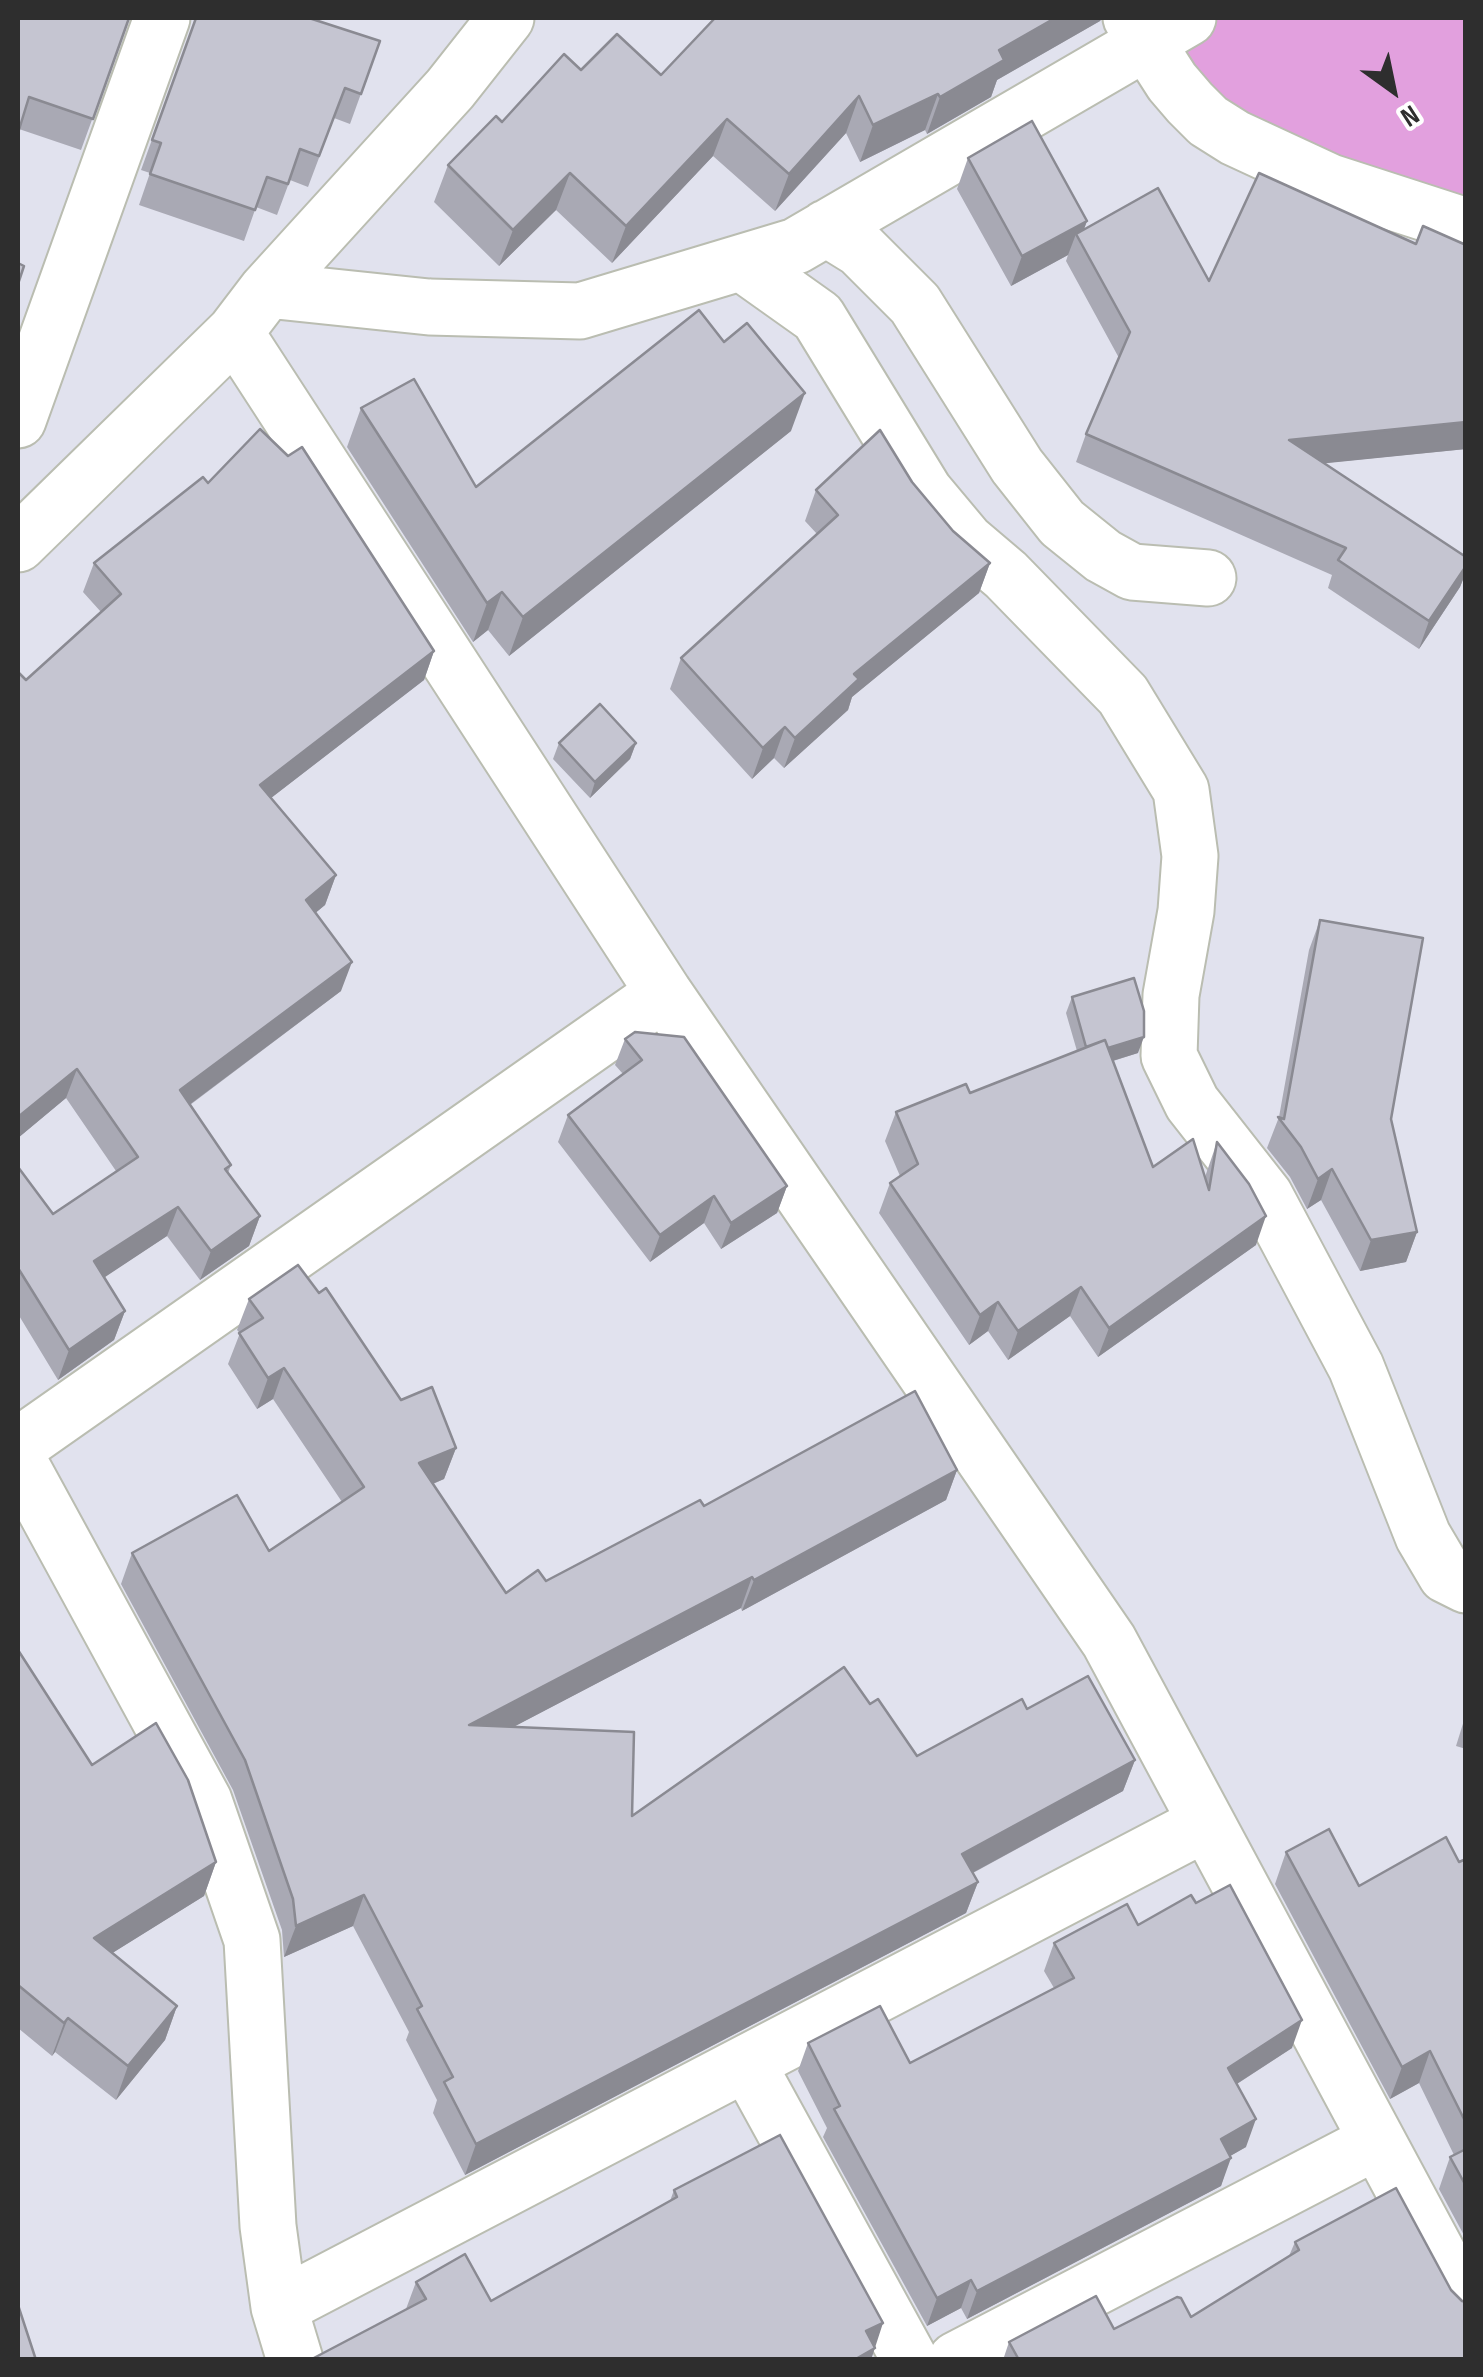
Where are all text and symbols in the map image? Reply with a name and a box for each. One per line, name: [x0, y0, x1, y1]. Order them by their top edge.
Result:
north arrow: [1343, 40, 1443, 140]
text: N: [1394, 98, 1425, 133]

